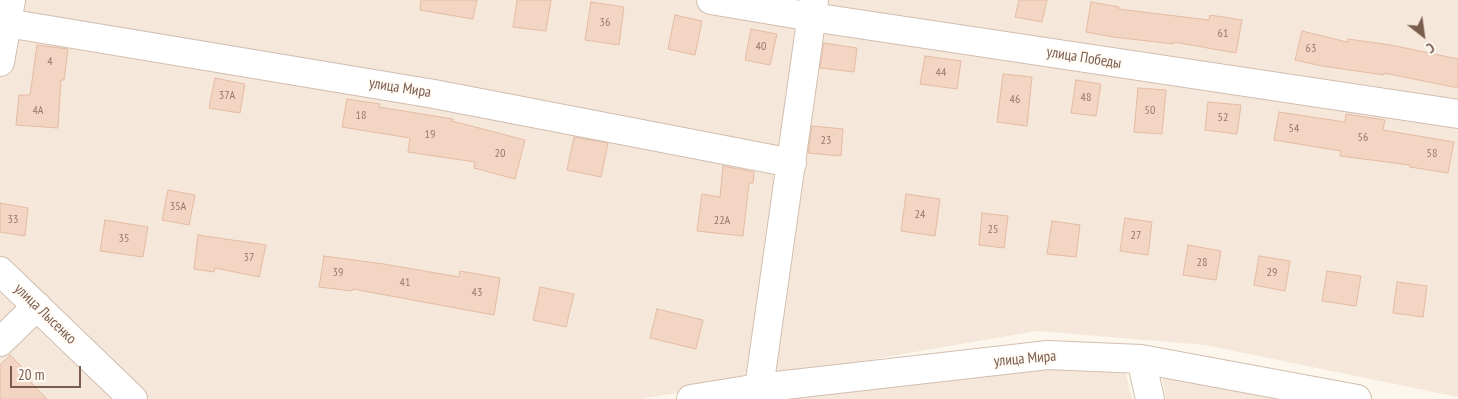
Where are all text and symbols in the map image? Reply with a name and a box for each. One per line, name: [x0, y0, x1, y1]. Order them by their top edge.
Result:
north arrow: [1398, 10, 1448, 60]
house number: 36: [600, 16, 610, 30]
house number: 61: [1218, 27, 1228, 41]
text: С: [1423, 39, 1438, 57]
house number: 40: [756, 40, 766, 54]
house number: 63: [1306, 42, 1316, 56]
street label: улица Победы: [1045, 43, 1123, 73]
house number: 4: [47, 55, 53, 69]
house number: 44: [936, 66, 946, 80]
street label: улица Мира: [368, 74, 432, 102]
house number: 37А: [219, 89, 235, 103]
house number: 48: [1081, 91, 1091, 105]
house number: 46: [1010, 93, 1020, 107]
house number: 4А: [32, 104, 44, 118]
house number: 50: [1145, 104, 1155, 118]
house number: 18: [356, 109, 366, 123]
house number: 52: [1218, 111, 1228, 125]
house number: 54: [1289, 122, 1299, 136]
house number: 19: [425, 128, 435, 142]
house number: 56: [1358, 131, 1368, 145]
house number: 23: [821, 134, 831, 148]
house number: 20: [495, 147, 505, 161]
house number: 58: [1427, 147, 1437, 161]
house number: 35А: [170, 200, 186, 214]
house number: 24: [915, 208, 925, 222]
house number: 33: [8, 213, 18, 227]
house number: 22А: [714, 214, 730, 228]
house number: 25: [988, 223, 998, 237]
house number: 27: [1131, 229, 1141, 243]
house number: 35: [119, 232, 129, 246]
house number: 37: [244, 251, 254, 265]
house number: 28: [1197, 256, 1207, 270]
house number: 39: [333, 266, 343, 280]
house number: 29: [1267, 266, 1277, 280]
house number: 41: [400, 276, 410, 290]
street label: улица Лысенко: [10, 280, 80, 348]
house number: 43: [472, 286, 482, 300]
street label: улица Мира: [993, 347, 1057, 371]
scale bar: [12, 356, 84, 388]
text: 20 m: [18, 365, 44, 384]

